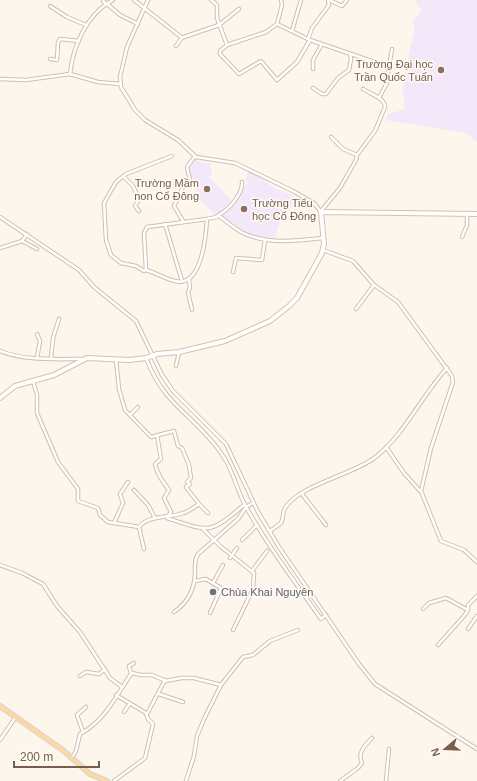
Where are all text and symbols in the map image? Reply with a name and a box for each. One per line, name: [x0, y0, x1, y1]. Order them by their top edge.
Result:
place label: Trường Đại học Trần Quốc Tuấn: [354, 58, 433, 83]
marker: Trường Đại học Trần Quốc Tuấn: [436, 65, 446, 75]
place label: Trường Mầm non Cổ Đông: [134, 177, 199, 202]
marker: Trường Mầm non Cổ Đông: [202, 184, 212, 194]
place label: Trường Tiểu học Cổ Đông: [252, 197, 316, 222]
marker: Trường Tiểu học Cổ Đông: [239, 204, 249, 214]
place label: Chùa Khai Nguyên: [221, 586, 313, 598]
marker: Chùa Khai Nguyên: [208, 587, 218, 597]
north arrow: [425, 729, 465, 769]
scale bar: [14, 743, 99, 769]
text: N: [429, 746, 443, 758]
text: 200 m: [20, 750, 53, 764]

